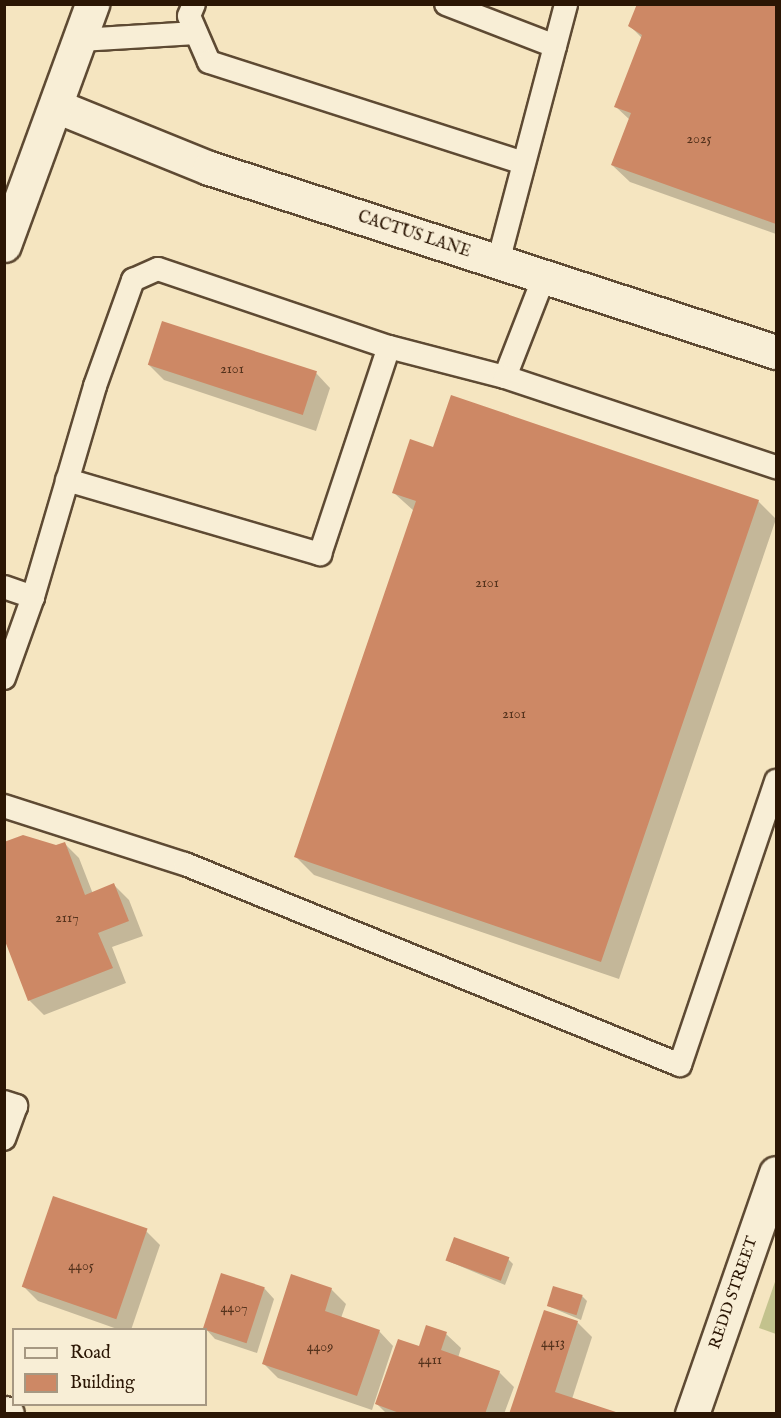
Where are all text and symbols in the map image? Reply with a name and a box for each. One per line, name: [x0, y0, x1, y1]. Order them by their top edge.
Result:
house number: 2025: [686, 131, 712, 147]
street label: CACTUS LANE: [355, 208, 473, 262]
house number: 2101: [220, 361, 244, 377]
house number: 2101: [475, 575, 499, 591]
house number: 2101: [502, 706, 526, 722]
house number: 2117: [55, 910, 79, 926]
street label: REDD STREET: [706, 1234, 762, 1352]
house number: 4405: [68, 1258, 94, 1274]
house number: 4407: [220, 1300, 248, 1316]
legend: [12, 1328, 207, 1406]
house number: 4413: [541, 1335, 565, 1351]
house number: 4409: [307, 1339, 333, 1355]
text: Road: [70, 1342, 111, 1365]
house number: 4411: [418, 1352, 442, 1368]
text: Building: [70, 1372, 135, 1395]

